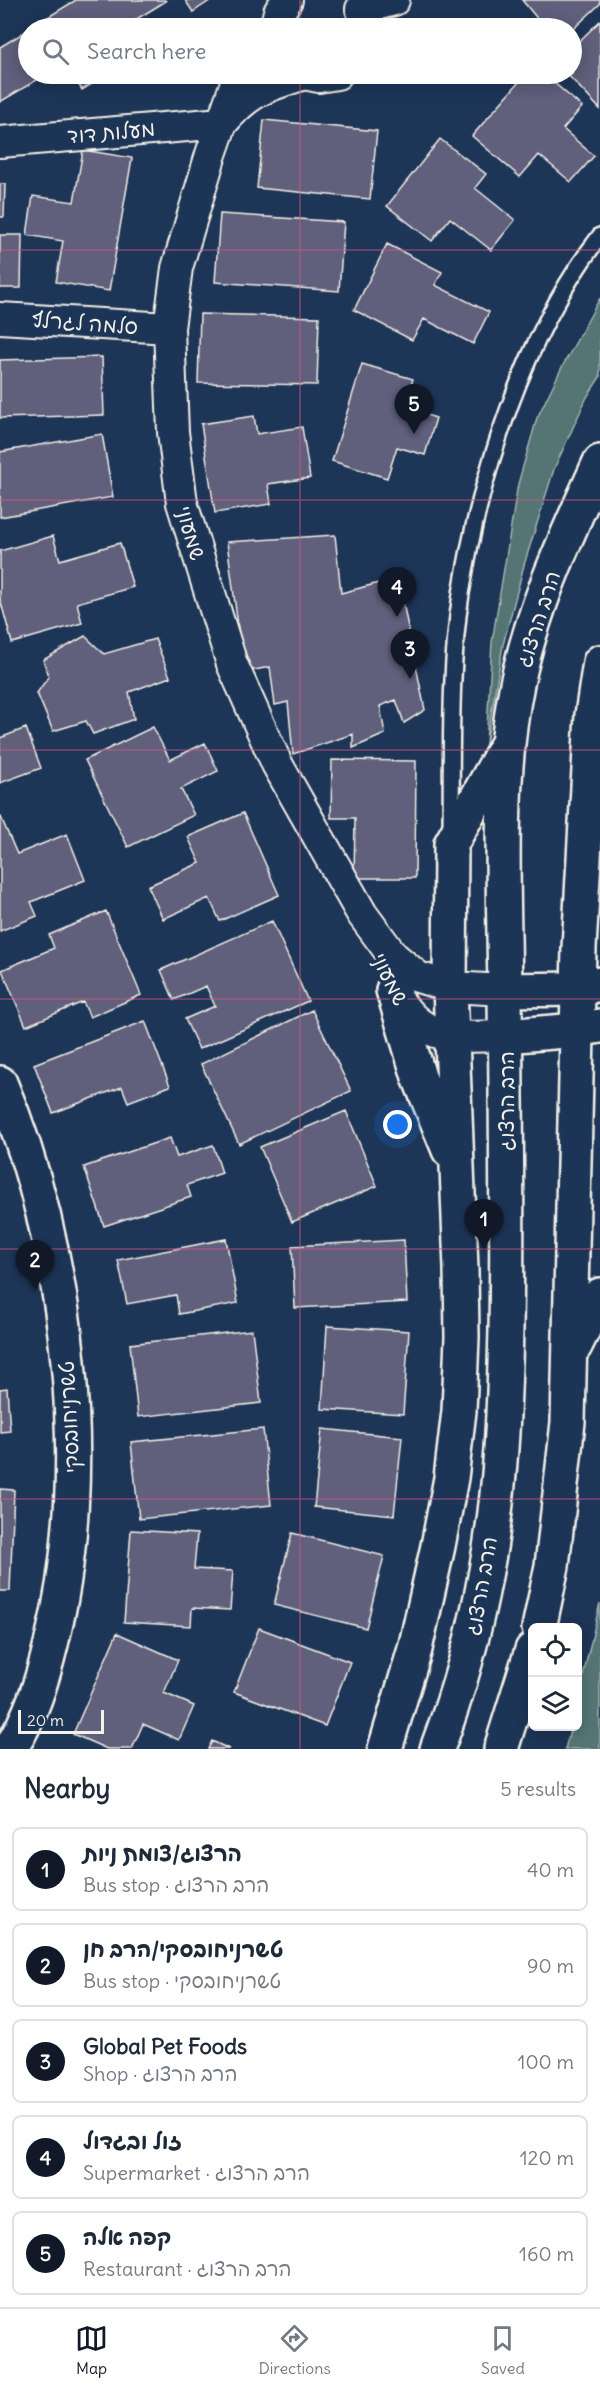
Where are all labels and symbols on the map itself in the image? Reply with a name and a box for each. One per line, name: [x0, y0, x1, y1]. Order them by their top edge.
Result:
street label: מעלות דוד: [66, 115, 156, 149]
street label: סלמה לגרלף: [31, 306, 139, 340]
pin: 5: [394, 384, 434, 434]
street label: שמעוני: [170, 503, 212, 563]
street label: הרב הרצוג: [510, 567, 566, 671]
pin: 4: [378, 568, 416, 617]
pin: 3: [390, 630, 430, 679]
street label: שמעוני: [366, 948, 414, 1010]
street label: הרב הרצוג: [493, 1051, 520, 1151]
your location: [383, 1110, 412, 1139]
pin: 1: [464, 1200, 504, 1249]
pin: 2: [15, 1240, 54, 1290]
street label: טשרניחובסקי: [53, 1360, 85, 1474]
street label: הרב הרצוג: [459, 1534, 503, 1638]
scale bar: [18, 1707, 104, 1734]

